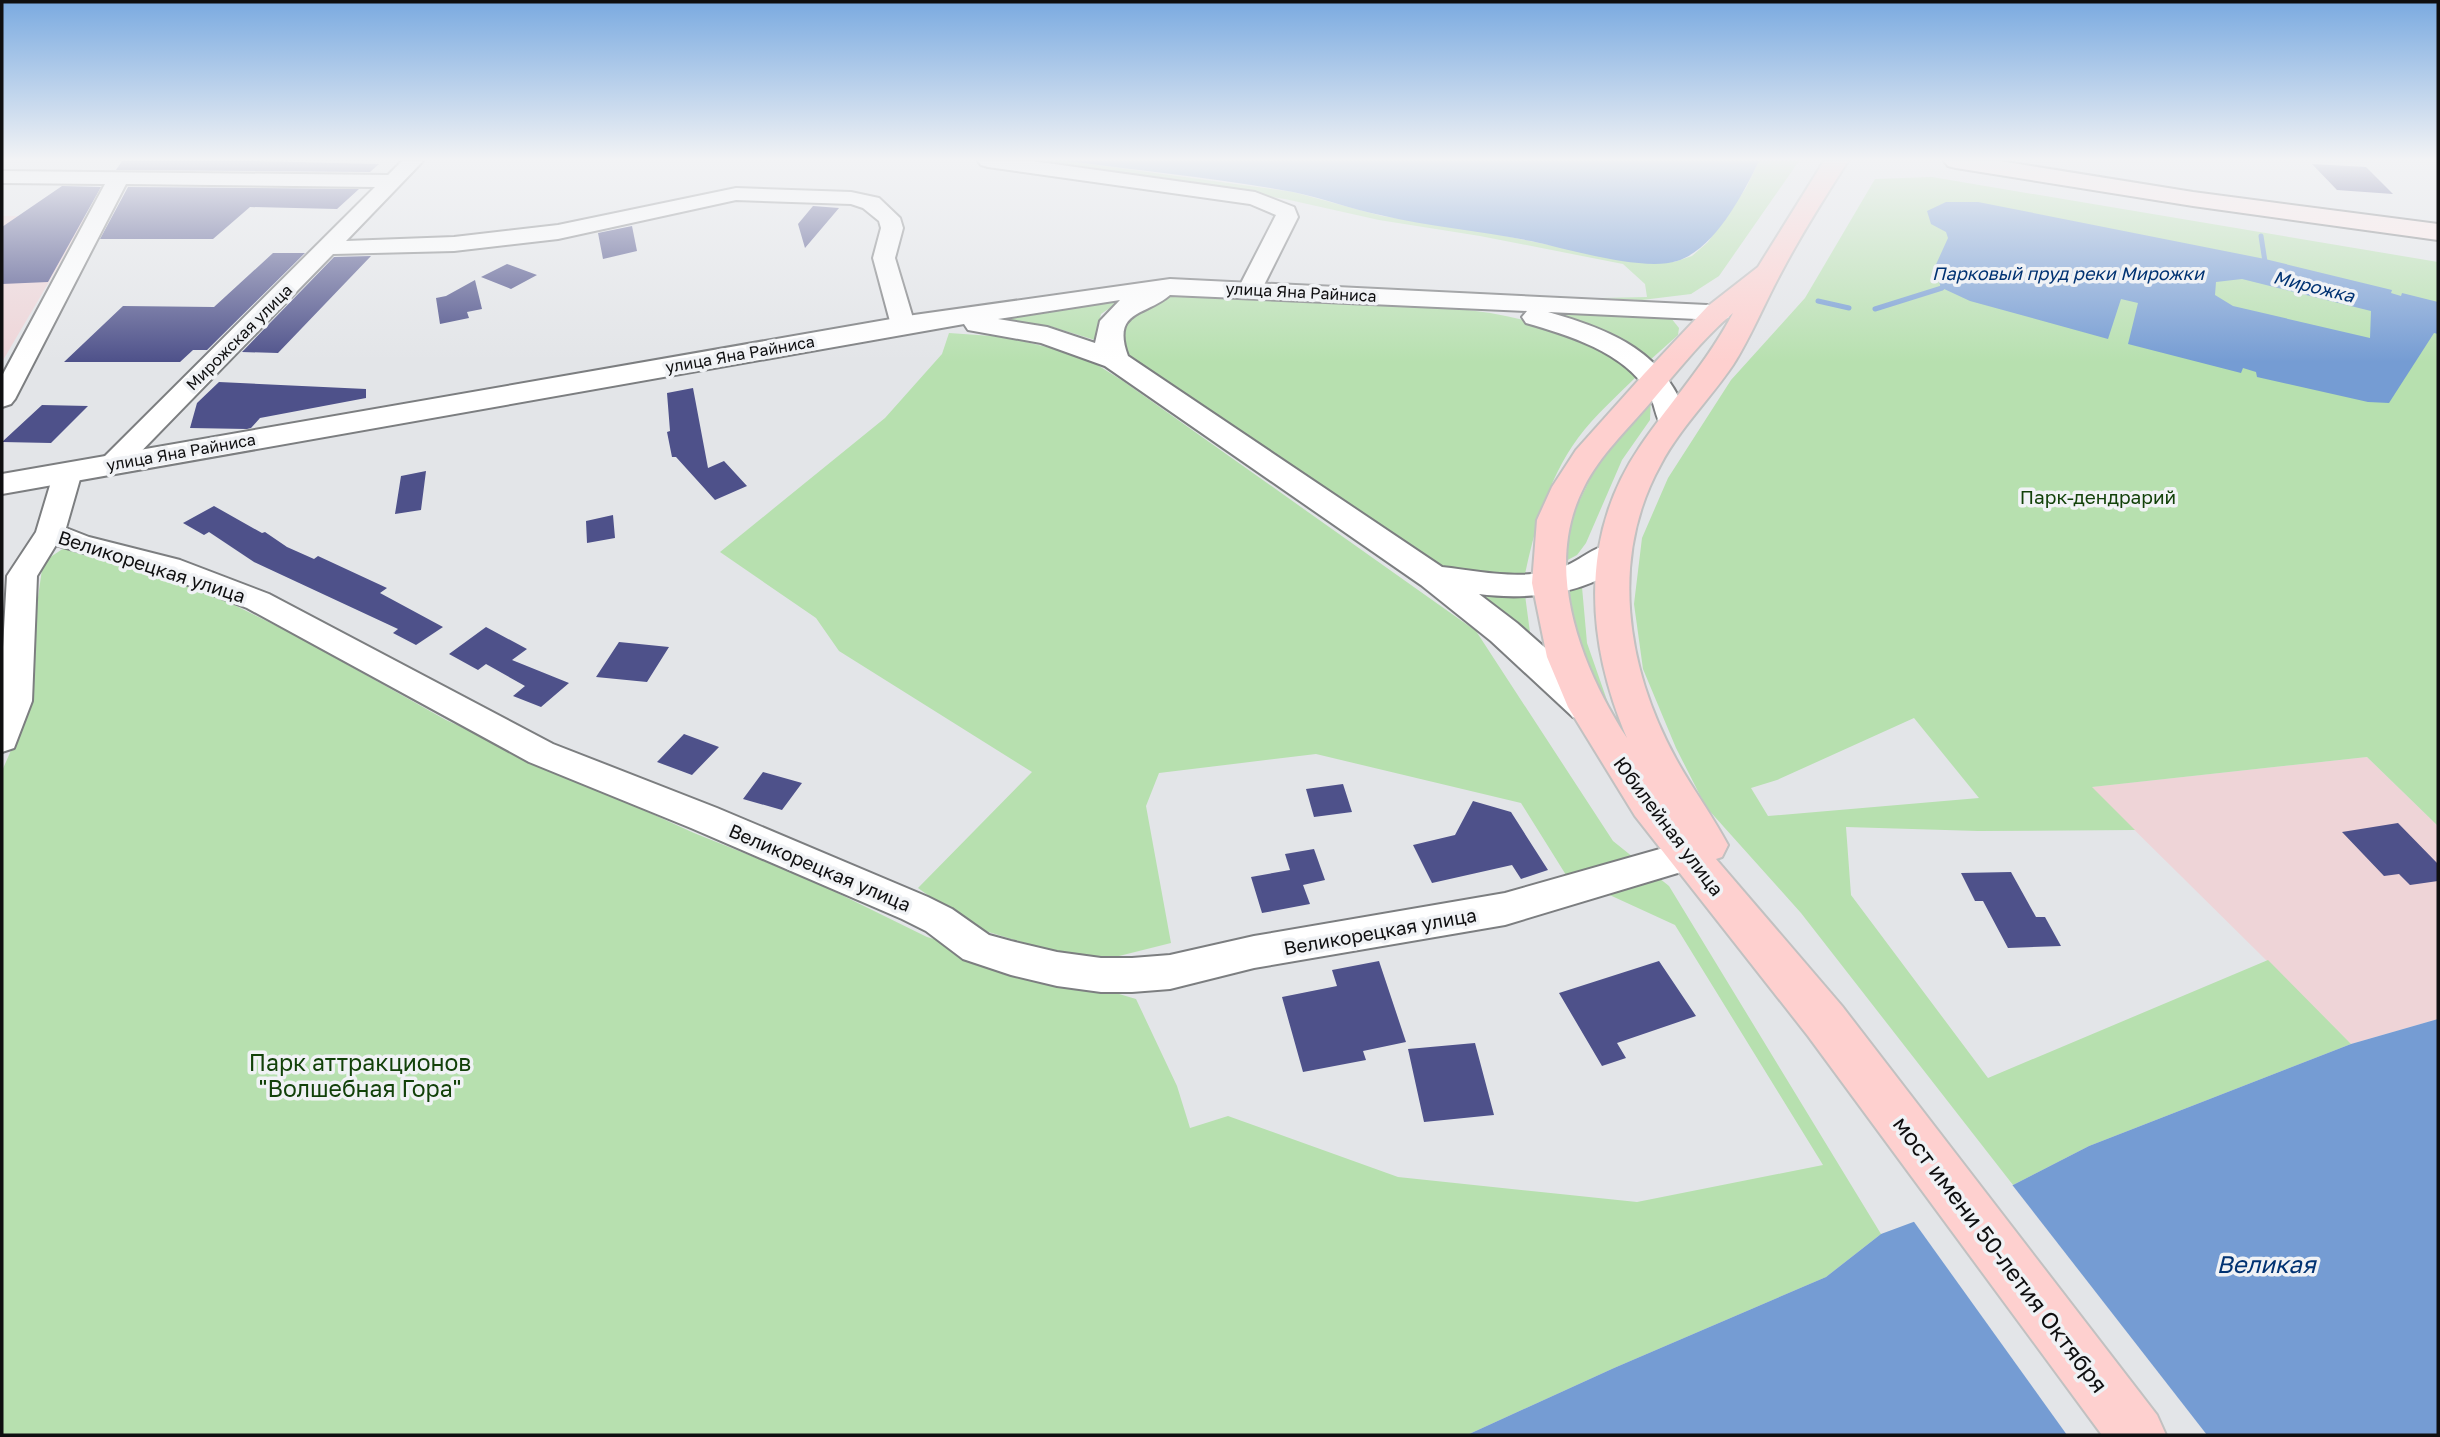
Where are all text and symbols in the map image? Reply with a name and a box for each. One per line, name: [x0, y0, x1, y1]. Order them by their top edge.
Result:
water label: Парковый пруд реки Мирожки: [1932, 262, 2205, 284]
water label: Мирожка: [2271, 265, 2358, 307]
street label: улица Яна Райниса: [1225, 278, 1377, 306]
street label: Мирожская улица: [182, 280, 296, 394]
street label: улица Яна Райниса: [664, 331, 816, 377]
street label: улица Яна Райниса: [105, 429, 257, 475]
park label: Парк-дендрарий: [2020, 485, 2176, 508]
street label: Великорецкая улица: [56, 525, 248, 607]
street label: Юбилейная улица: [1609, 752, 1729, 900]
street label: Великорецкая улица: [726, 818, 914, 916]
street label: Великорецкая улица: [1282, 903, 1478, 959]
park label: Парк аттракционов "Волшебная Гора": [249, 1048, 471, 1102]
street label: мост имени 50-летия Октября: [1888, 1110, 2114, 1398]
water label: Великая: [2216, 1249, 2317, 1278]

